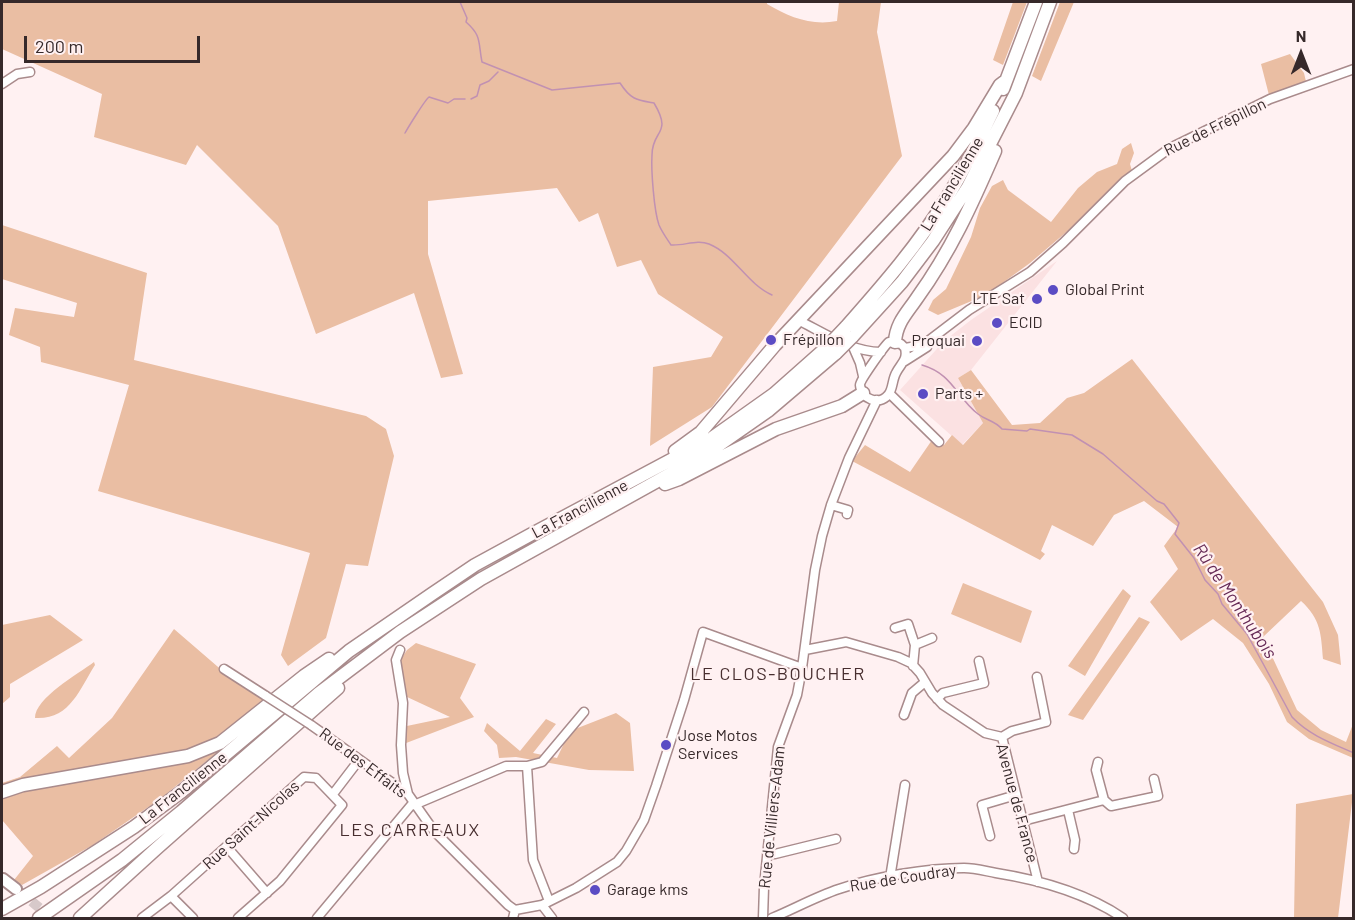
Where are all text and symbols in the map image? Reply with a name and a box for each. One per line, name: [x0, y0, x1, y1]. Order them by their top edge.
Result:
scale bar: [27, 24, 202, 62]
north arrow: [1271, 24, 1331, 84]
text: N: [1296, 26, 1306, 45]
text: 200 m: [35, 35, 83, 57]
street label: Rue de Frépillon: [1161, 94, 1269, 160]
street label: La Francilienne: [916, 134, 988, 234]
place label: Global Print: [1065, 280, 1145, 300]
marker: Global Print: [1046, 283, 1060, 297]
place label: LTE Sat: [972, 289, 1025, 309]
marker: LTE Sat: [1030, 292, 1044, 306]
place label: ECID: [1009, 313, 1042, 333]
marker: ECID: [990, 316, 1004, 330]
place label: Frépillon: [783, 330, 844, 350]
place label: Proquai: [911, 331, 965, 351]
marker: Frépillon: [764, 333, 778, 347]
marker: Proquai: [970, 334, 984, 348]
place label: Parts +: [935, 384, 983, 404]
marker: Parts +: [916, 387, 930, 401]
street label: La Francilienne: [529, 476, 631, 542]
water label: Rû de Monthubois: [1189, 539, 1281, 663]
district label: LE CLOS-BOUCHER: [690, 663, 866, 685]
street label: Rue des Effaits: [315, 724, 411, 802]
place label: Jose Motos Services: [678, 726, 757, 764]
marker: Jose Motos Services: [659, 738, 673, 752]
street label: Avenue de France: [992, 741, 1042, 865]
street label: Rue de Villiers-Adam: [755, 745, 789, 889]
street label: La Francilienne: [135, 748, 231, 828]
street label: Rue Saint-Nicolas: [199, 777, 303, 873]
district label: LES CARREAUX: [339, 819, 481, 841]
street label: Rue de Coudray: [848, 860, 958, 896]
place label: Garage kms: [607, 880, 688, 900]
marker: Garage kms: [588, 883, 602, 897]

